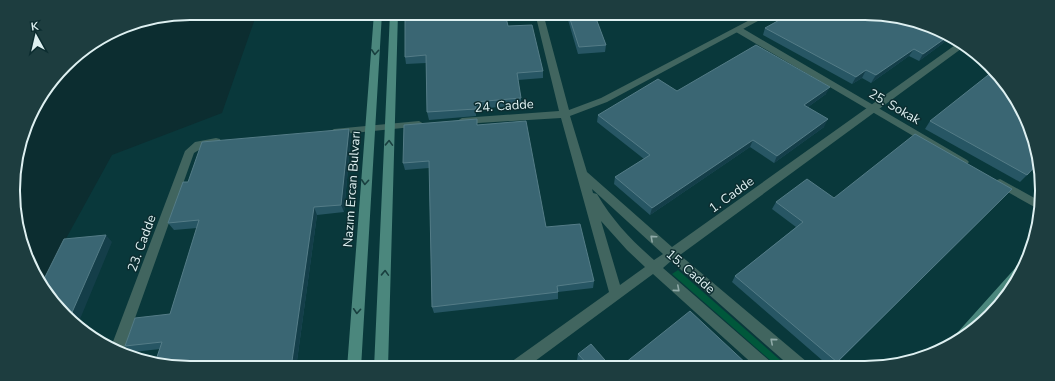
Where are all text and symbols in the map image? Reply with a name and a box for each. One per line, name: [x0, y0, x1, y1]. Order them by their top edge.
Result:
north arrow: [16, 16, 56, 56]
text: K: [30, 19, 40, 35]
one-way arrow: [370, 49, 379, 55]
street label: 25. Sokak: [865, 85, 924, 129]
street label: 24. Cadde: [474, 95, 534, 117]
street label: Nazım Ercan Bulvarı: [339, 130, 365, 248]
one-way arrow: [385, 140, 393, 146]
street label: 1. Cadde: [705, 172, 758, 217]
one-way arrow: [361, 179, 370, 185]
street label: 23. Cadde: [123, 212, 161, 274]
one-way arrow: [650, 235, 658, 243]
street label: 15. Cadde: [662, 245, 719, 298]
one-way arrow: [380, 270, 389, 276]
one-way arrow: [672, 284, 679, 291]
one-way arrow: [353, 308, 362, 314]
one-way arrow: [770, 339, 777, 346]

